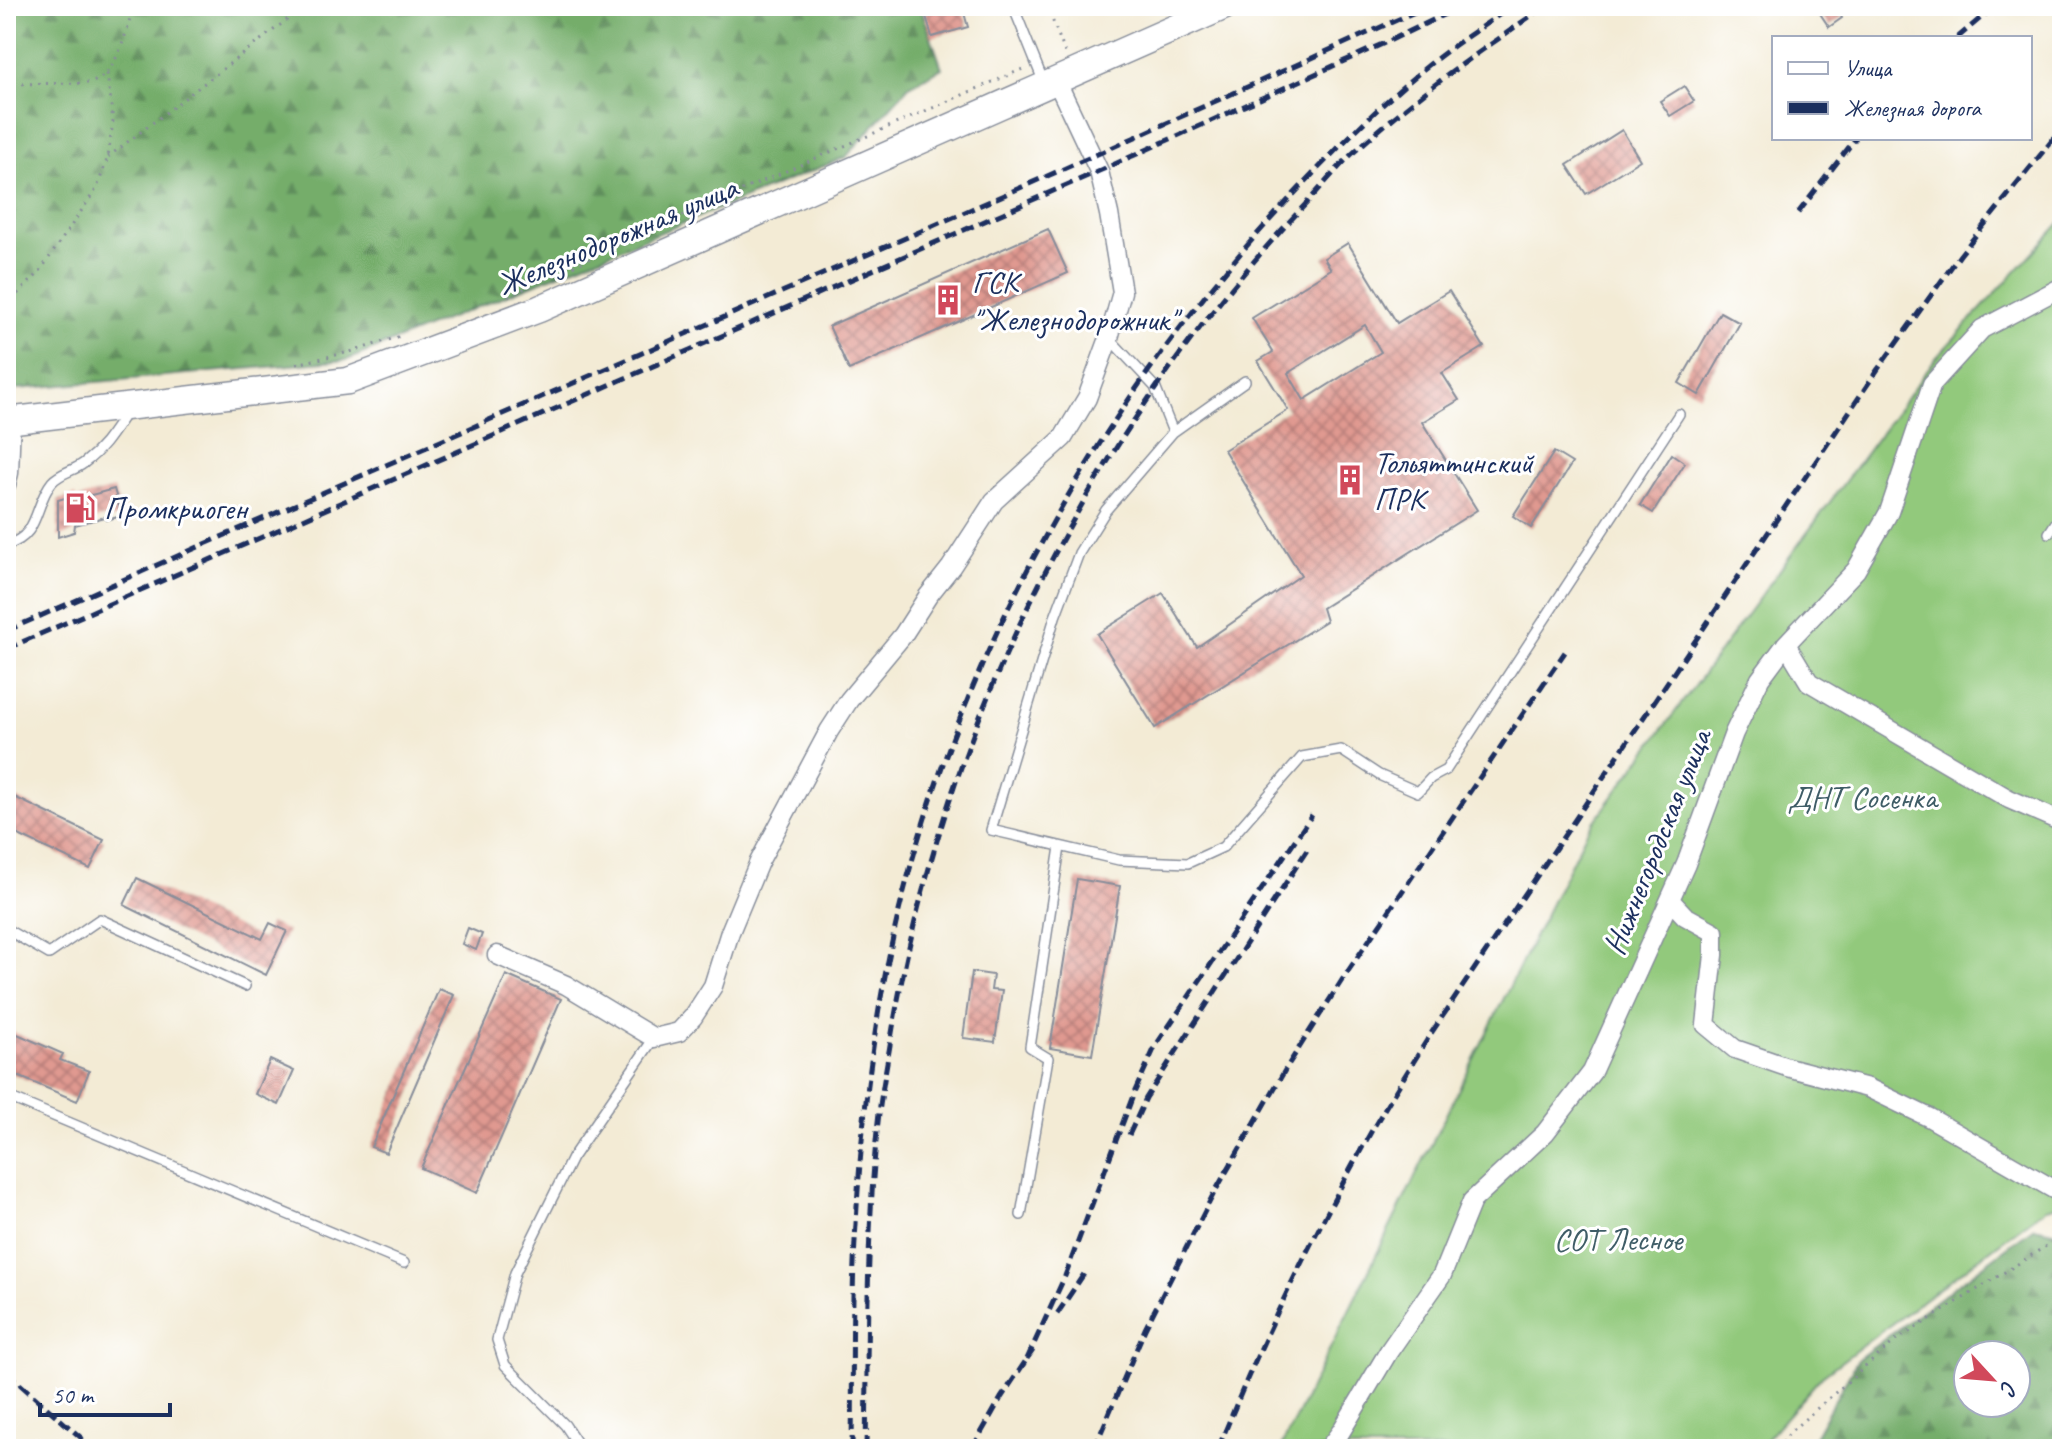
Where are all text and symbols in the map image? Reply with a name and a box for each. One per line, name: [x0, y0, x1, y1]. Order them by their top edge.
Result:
legend: [1772, 36, 2032, 140]
text: Улица: [1844, 53, 1893, 83]
text: Железная дорога: [1844, 93, 1982, 123]
street label: Железнодорожная улица: [491, 166, 745, 305]
place label: ГСК "Железнодорожник": [972, 262, 1183, 340]
building icon: ГСК "Железнодорожник": [931, 283, 965, 317]
place label: Тольяттинский ПРК: [1374, 442, 1535, 520]
building icon: Тольяттинский ПРК: [1333, 463, 1367, 497]
place label: Промкриоген: [104, 488, 250, 529]
fuel station icon: Промкриоген: [63, 491, 97, 525]
street label: Нижнегородская улица: [1593, 721, 1722, 961]
park label: ДНТ Сосенка: [1787, 777, 1939, 818]
park label: СОТ Лесное: [1554, 1219, 1685, 1260]
north arrow: [1952, 1339, 2032, 1419]
scale bar: [40, 1367, 170, 1417]
text: С: [1993, 1376, 2024, 1401]
text: 50 m: [52, 1380, 95, 1410]

